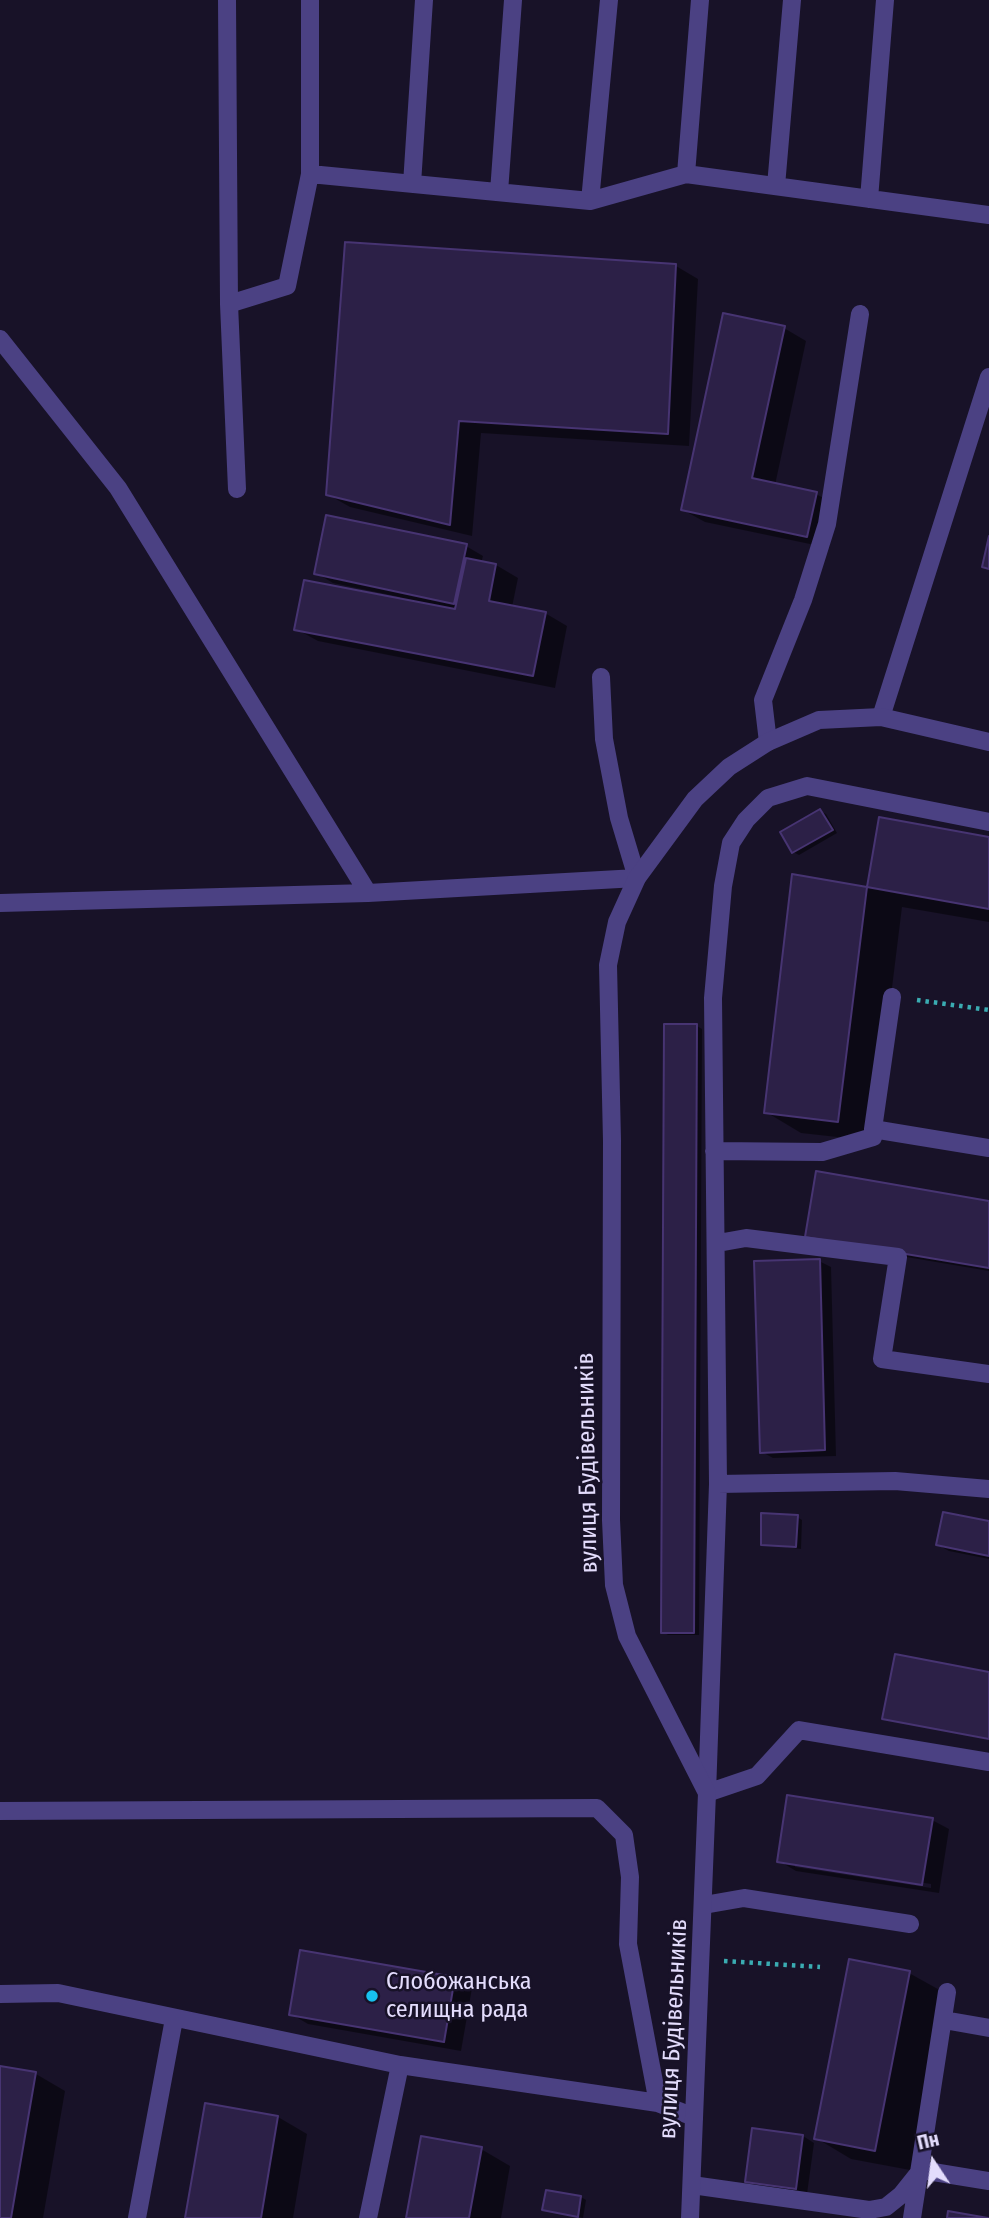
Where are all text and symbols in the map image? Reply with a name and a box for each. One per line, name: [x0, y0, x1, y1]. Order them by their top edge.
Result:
street label: вулиця Будівельників: [572, 1352, 604, 1574]
street label: вулиця Будівельників: [654, 1918, 694, 2140]
place label: Слобожанська селищна рада: [386, 1968, 532, 2024]
marker: Слобожанська селищна рада: [364, 1988, 380, 2004]
north arrow: [898, 2127, 968, 2197]
text: Пн: [915, 2127, 941, 2155]

